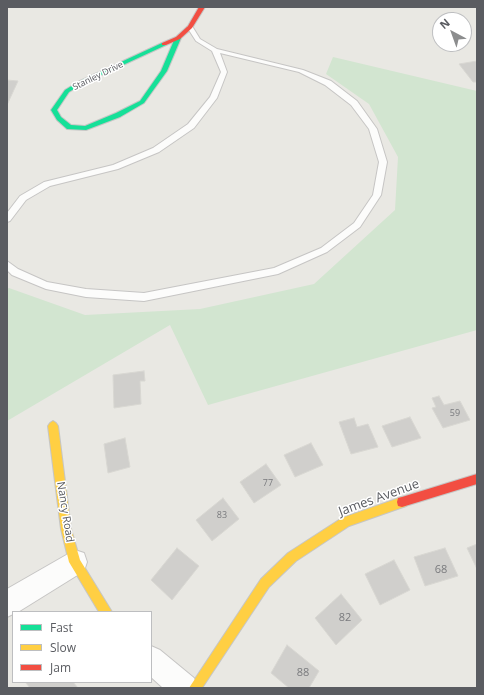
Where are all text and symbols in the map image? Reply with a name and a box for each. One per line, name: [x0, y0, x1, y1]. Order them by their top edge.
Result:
north arrow: [432, 12, 472, 52]
text: N: [436, 15, 453, 32]
street label: Stanley Drive: [71, 59, 125, 93]
house number: 59: [450, 408, 460, 418]
street label: James Avenue: [336, 476, 422, 520]
house number: 77: [263, 478, 273, 488]
street label: Nancy Road: [54, 481, 76, 543]
house number: 83: [217, 510, 227, 520]
house number: 68: [435, 563, 447, 577]
legend: [12, 611, 152, 683]
house number: 82: [339, 611, 351, 625]
text: Fast: [50, 619, 73, 636]
text: Slow: [50, 639, 76, 656]
text: Jam: [50, 659, 71, 676]
house number: 88: [297, 666, 309, 680]

